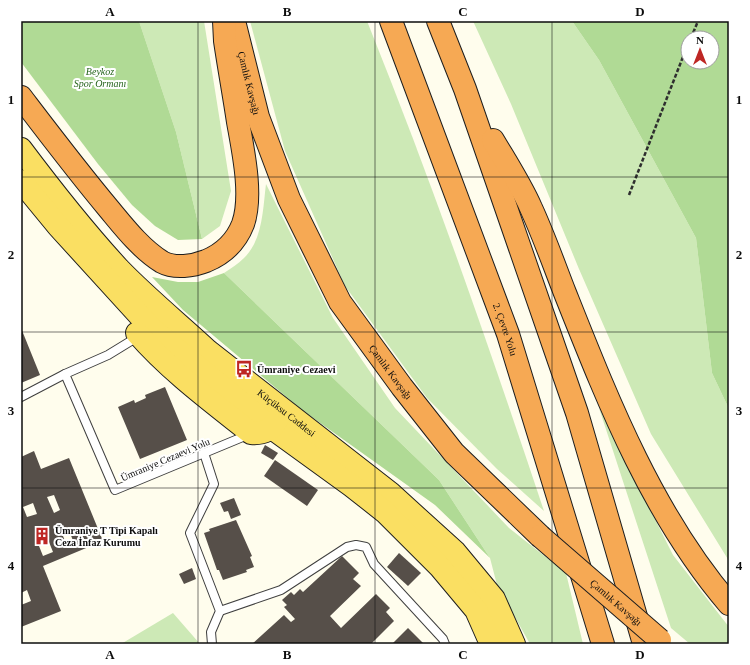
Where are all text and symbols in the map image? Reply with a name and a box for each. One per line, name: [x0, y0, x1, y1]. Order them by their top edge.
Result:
text: A: [105, 4, 115, 19]
text: B: [283, 4, 292, 19]
text: C: [458, 4, 468, 19]
text: D: [635, 4, 645, 19]
north arrow: [680, 30, 720, 70]
text: N: [696, 34, 704, 46]
street label: Çamlık Kavşağı: [236, 50, 262, 116]
park label: Beykoz Spor Ormanı: [74, 66, 126, 89]
text: 1: [8, 92, 14, 107]
text: 1: [736, 92, 742, 107]
text: 2: [8, 247, 14, 262]
text: 2: [736, 247, 742, 262]
street label: 2. Çevre Yolu: [491, 302, 519, 357]
street label: Çamlık Kavşağı: [367, 343, 415, 402]
bus stop icon: Ümraniye Cezaevi: [234, 359, 254, 379]
place label: Ümraniye Cezaevi: [257, 363, 336, 375]
street label: Küçüksu Caddesi: [255, 387, 318, 439]
text: 3: [8, 403, 15, 418]
text: 3: [736, 403, 743, 418]
street label: Ümraniye Cezaevi Yolu: [119, 436, 211, 483]
place label: Ümraniye T Tipi Kapalı Ceza İnfaz Kurumu: [55, 524, 158, 548]
building icon: Ümraniye T Tipi Kapalı Ceza İnfaz Kurumu: [32, 526, 52, 546]
text: 4: [8, 558, 15, 573]
text: 4: [736, 558, 743, 573]
street label: Çamlık Kavşağı: [588, 577, 644, 628]
text: A: [105, 647, 115, 662]
text: B: [283, 647, 292, 662]
text: C: [458, 647, 468, 662]
text: D: [635, 647, 645, 662]

